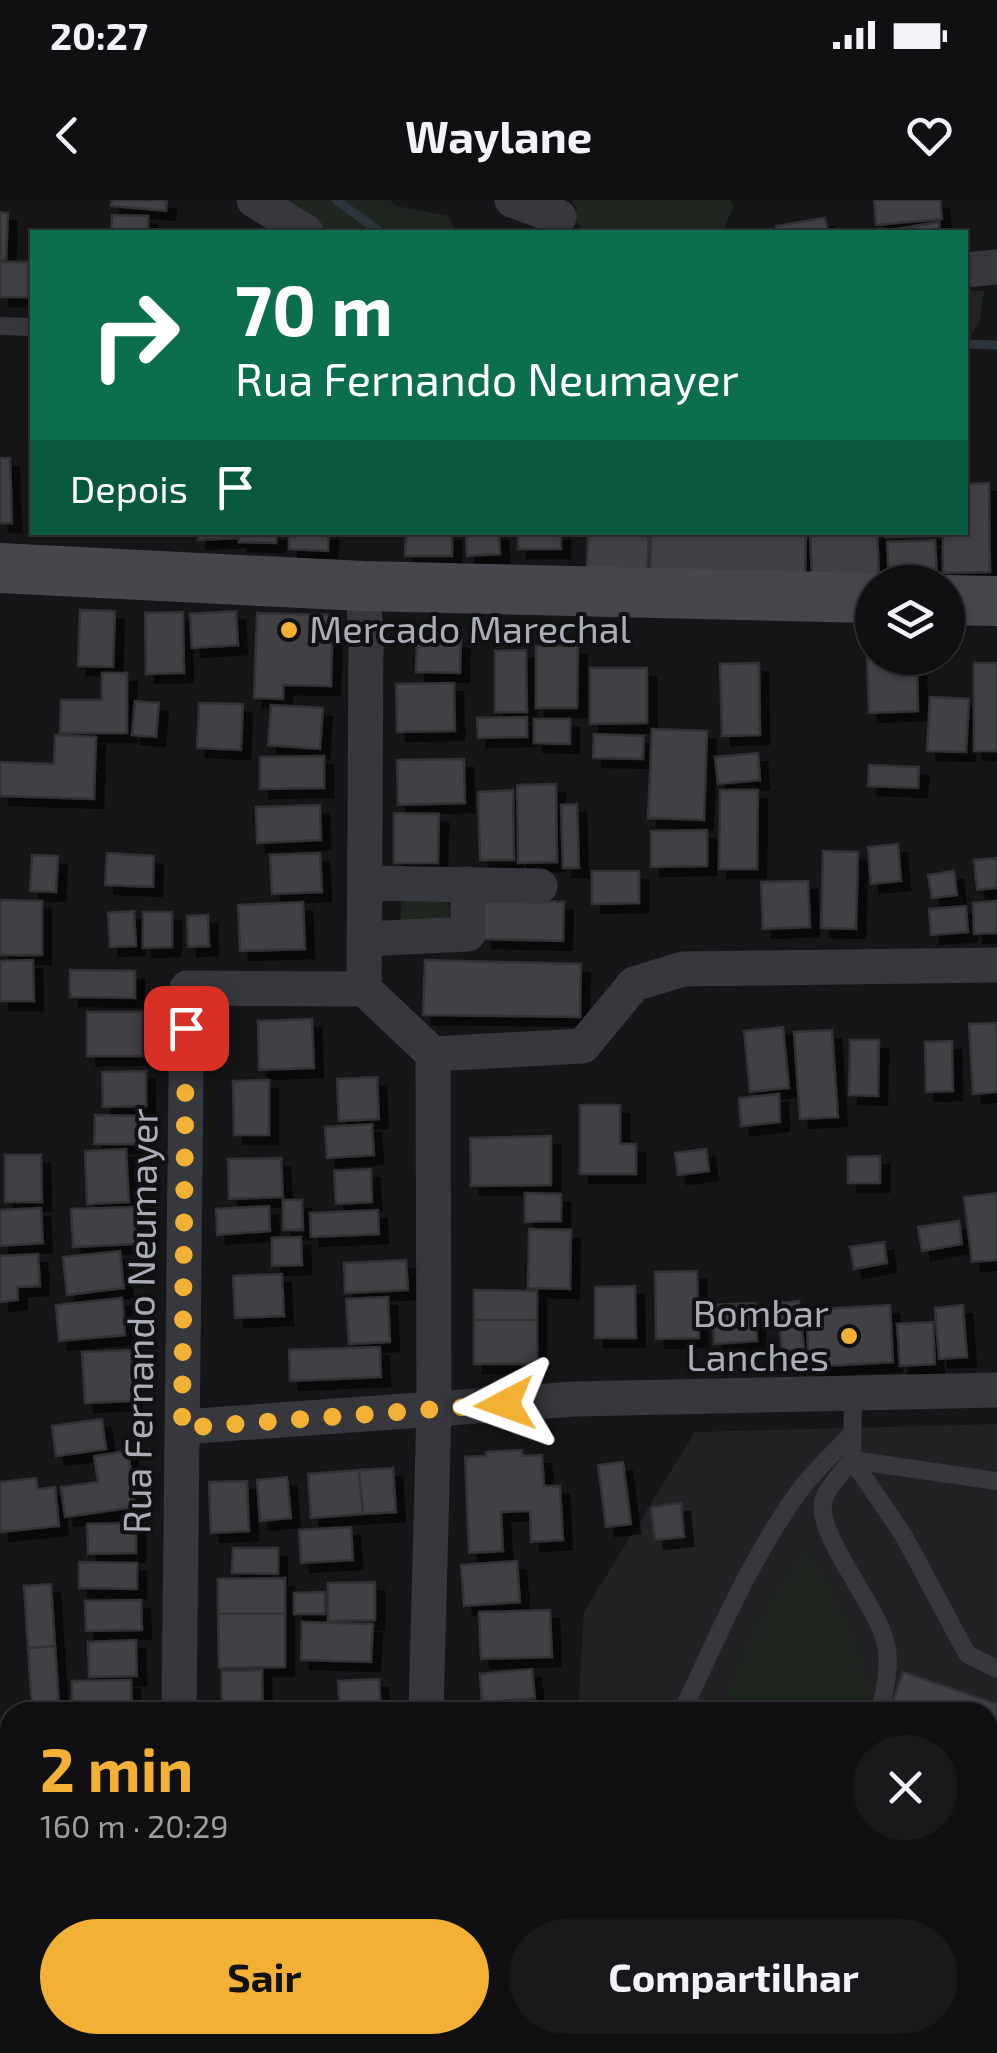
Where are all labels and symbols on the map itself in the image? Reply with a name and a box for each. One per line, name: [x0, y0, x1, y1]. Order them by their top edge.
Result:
place label: Mercado Marechal: [309, 605, 631, 651]
marker: Mercado Marechal: [278, 619, 300, 641]
pin: [144, 986, 229, 1071]
street label: Rua Fernando Neumayer: [112, 1108, 166, 1534]
place label: Bombar Lanches: [686, 1289, 829, 1379]
marker: Bombar Lanches: [838, 1325, 860, 1347]
position arrow: [453, 1352, 557, 1456]

